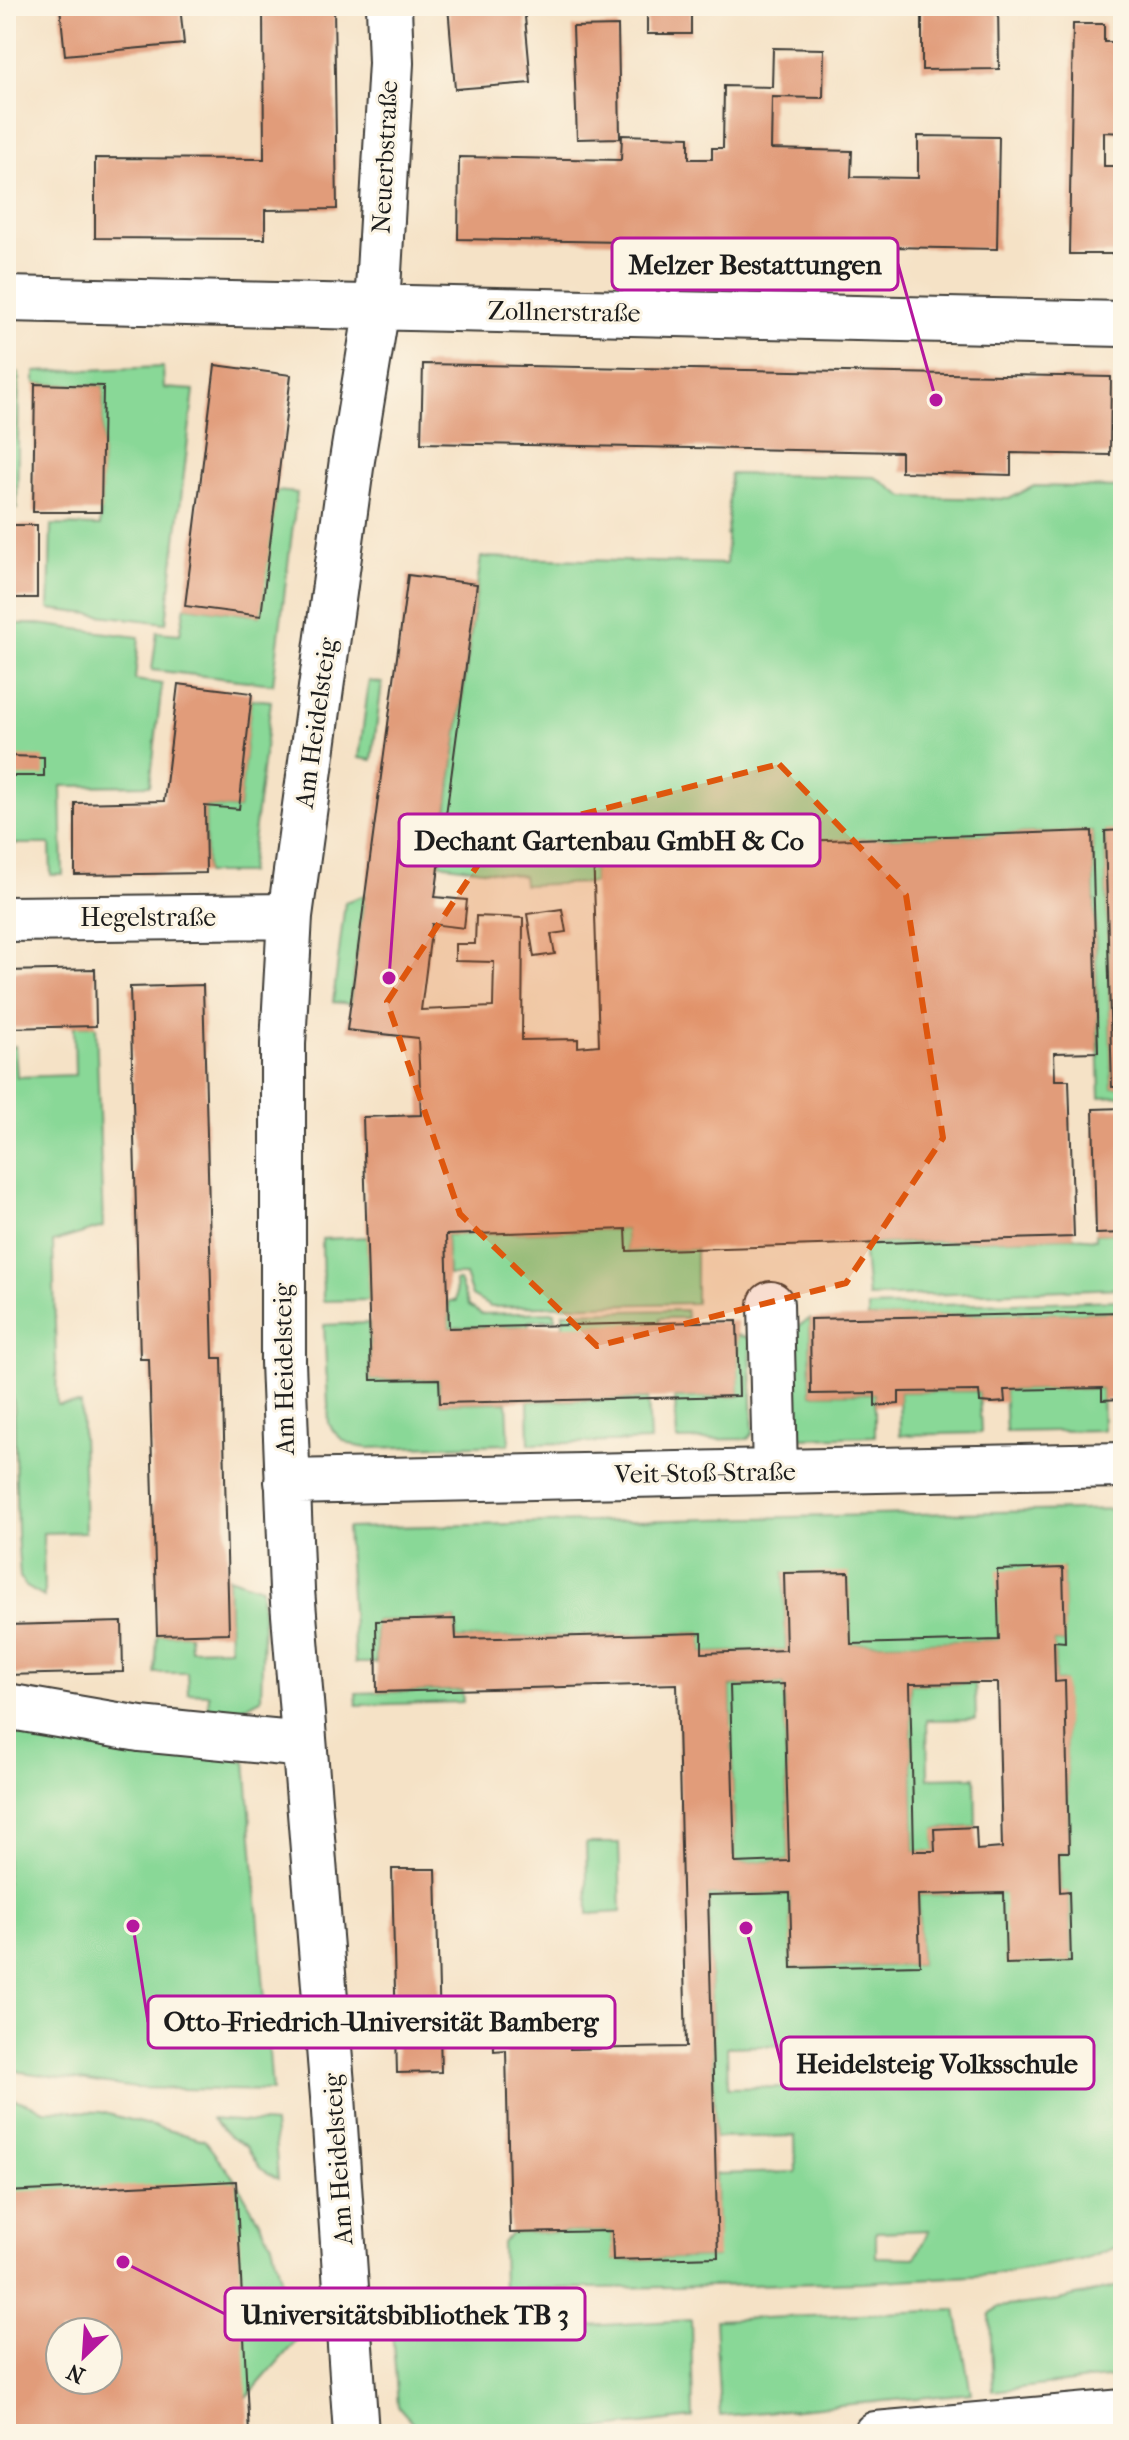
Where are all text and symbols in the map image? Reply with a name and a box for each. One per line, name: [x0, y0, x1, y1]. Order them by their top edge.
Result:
street label: Neuerbstraße: [366, 80, 404, 234]
callout: Melzer Bestattungen: [612, 238, 898, 290]
text: Melzer Bestattungen: [628, 248, 882, 281]
street label: Zollnerstraße: [487, 295, 641, 329]
street label: Am Heidelsteig: [289, 635, 343, 811]
callout: Dechant Gartenbau GmbH & Co: [399, 814, 820, 866]
text: Dechant Gartenbau GmbH & Co: [414, 824, 804, 857]
street label: Hegelstraße: [80, 902, 216, 933]
street label: Am Heidelsteig: [267, 1282, 301, 1456]
street label: Veit-Stoß-Straße: [613, 1456, 796, 1490]
callout: Otto-Friedrich-Universität Bamberg: [148, 1996, 615, 2048]
text: Otto-Friedrich-Universität Bamberg: [164, 2005, 600, 2038]
callout: Heidelsteig Volksschule: [781, 2037, 1094, 2089]
text: Heidelsteig Volksschule: [796, 2047, 1078, 2080]
street label: Am Heidelsteig: [316, 2071, 360, 2247]
callout: Universitätsbibliothek TB 3: [225, 2288, 585, 2340]
text: Universitätsbibliothek TB 3: [241, 2298, 569, 2331]
north arrow: [44, 2316, 124, 2396]
text: N: [63, 2358, 89, 2389]

